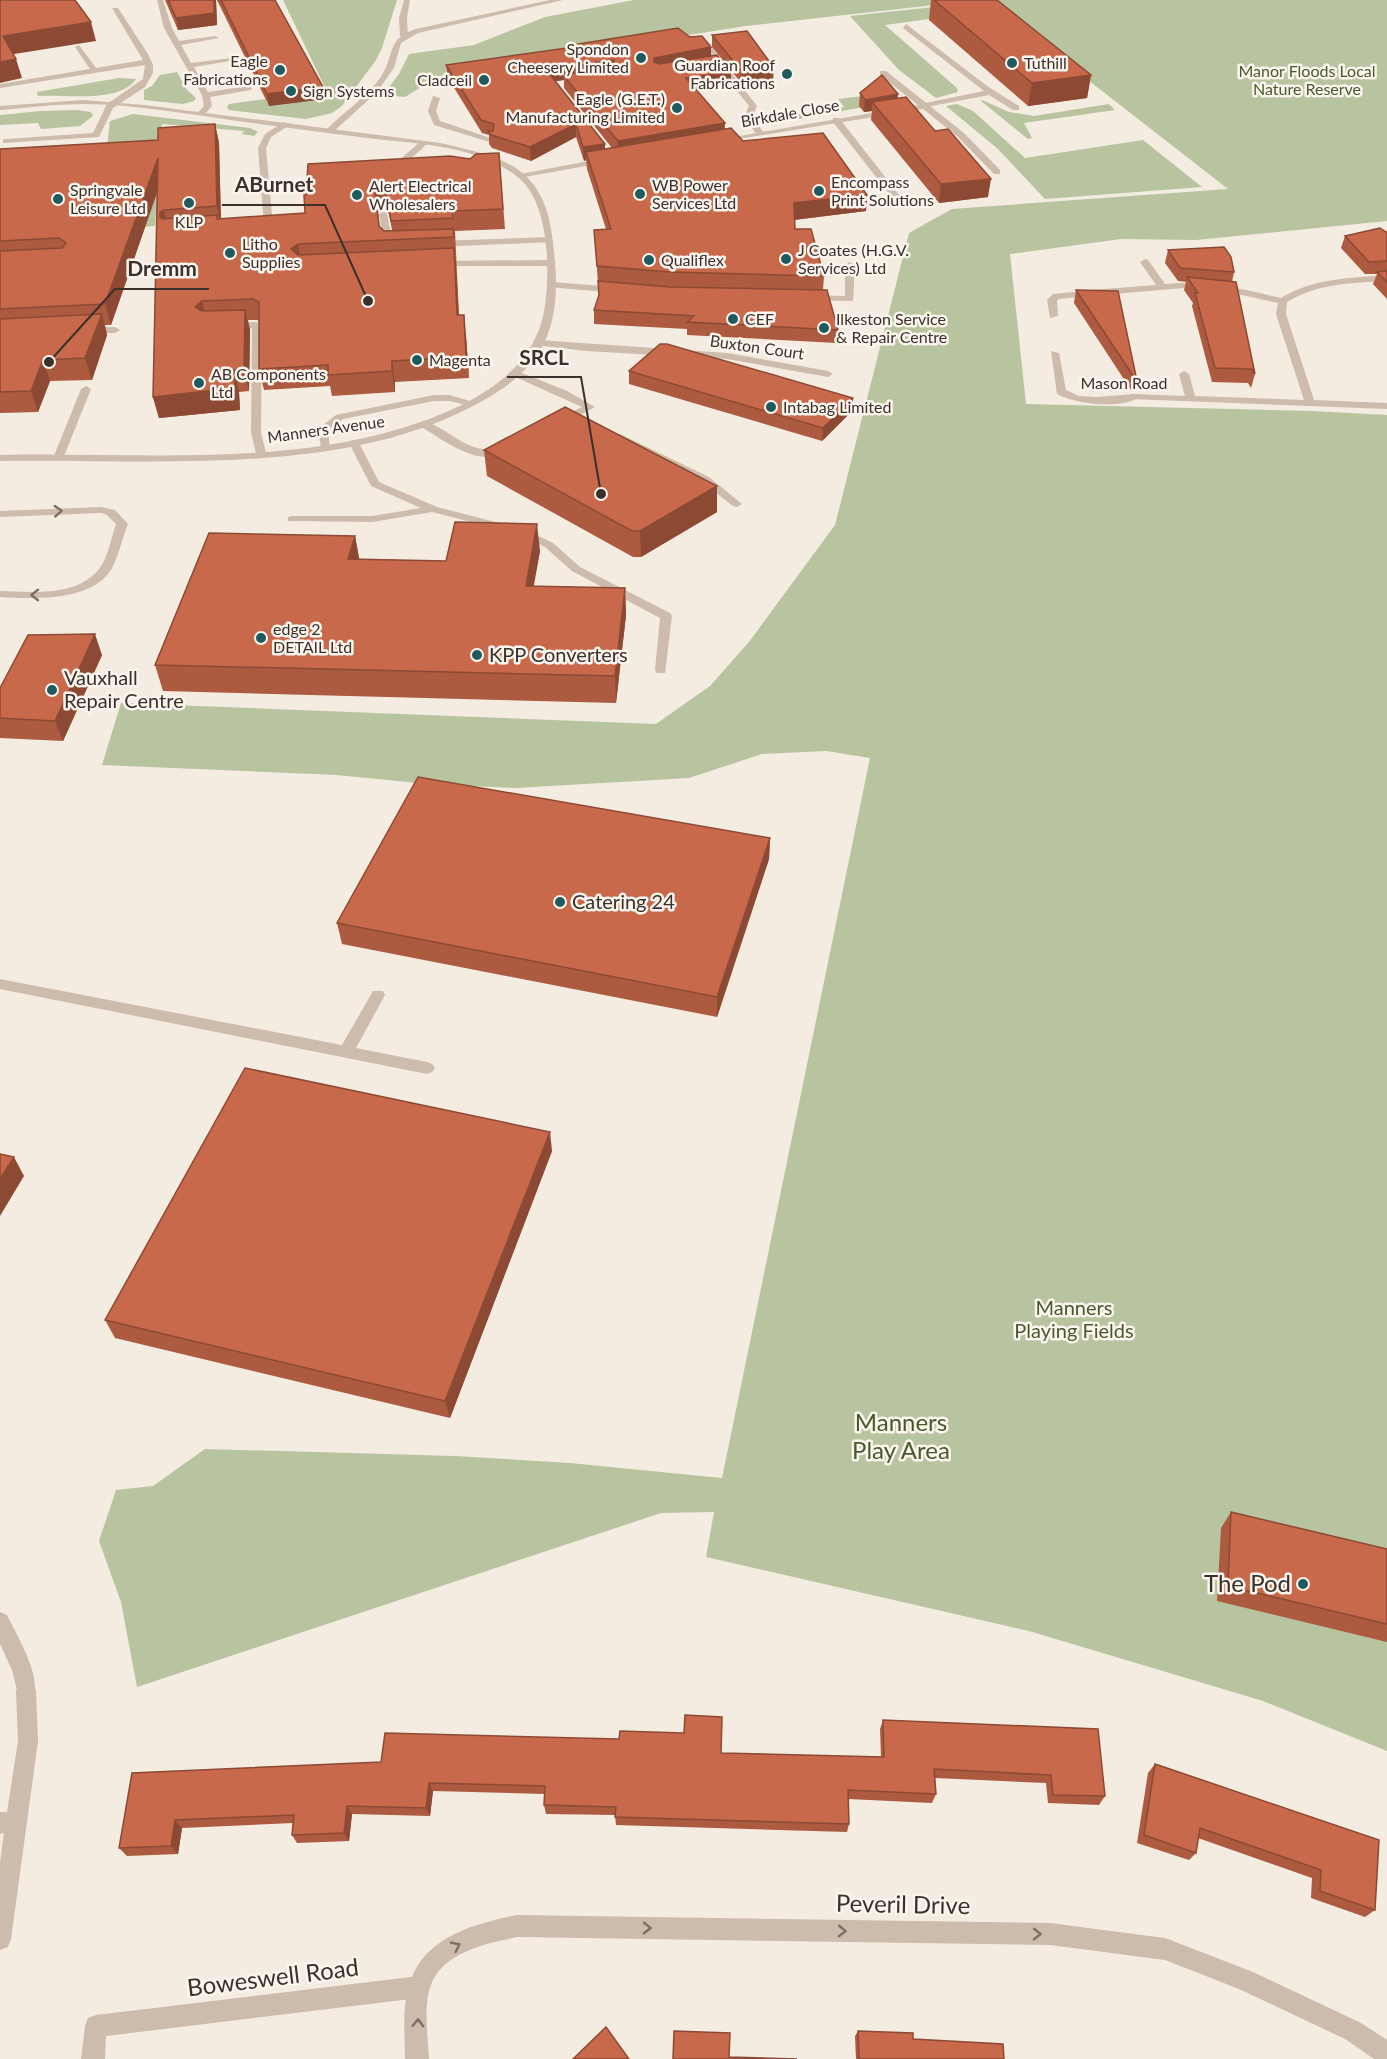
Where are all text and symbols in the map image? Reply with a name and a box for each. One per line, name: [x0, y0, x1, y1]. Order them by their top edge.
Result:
place label: Spondon Cheesery Limited: [507, 39, 629, 76]
place label: Eagle Fabrications: [183, 51, 268, 88]
marker: Spondon Cheesery Limited: [634, 51, 648, 65]
place label: Tuthill: [1024, 53, 1067, 72]
place label: Guardian Roof Fabrications: [674, 55, 775, 92]
marker: Tuthill: [1005, 56, 1019, 70]
park label: Manor Floods Local Nature Reserve: [1238, 61, 1376, 98]
marker: Eagle Fabrications: [273, 63, 287, 77]
marker: Guardian Roof Fabrications: [780, 67, 794, 81]
place label: Cladceil: [417, 70, 472, 89]
marker: Cladceil: [477, 73, 491, 87]
place label: Sign Systems: [303, 81, 394, 100]
marker: Sign Systems: [284, 84, 298, 98]
place label: Eagle (G.E.T.) Manufacturing Limited: [506, 89, 665, 126]
street label: Birkdale Close: [739, 94, 841, 131]
marker: Eagle (G.E.T.) Manufacturing Limited: [670, 101, 684, 115]
callout: ABurnet: [222, 166, 325, 205]
text: ABurnet: [234, 171, 314, 196]
place label: Encompass Print Solutions: [831, 172, 934, 209]
place label: WB Power Services Ltd: [652, 175, 736, 212]
place label: Alert Electrical Wholesalers: [369, 176, 471, 213]
place label: Springvale Leisure Ltd: [70, 180, 146, 217]
marker: Encompass Print Solutions: [812, 184, 826, 198]
marker: WB Power Services Ltd: [633, 187, 647, 201]
marker: Alert Electrical Wholesalers: [350, 188, 364, 202]
marker: Springvale Leisure Ltd: [51, 192, 65, 206]
marker: KLP: [182, 196, 196, 210]
place label: KLP: [175, 212, 204, 231]
place label: Litho Supplies: [242, 234, 300, 271]
place label: J Coates (H.G.V. Services) Ltd: [798, 240, 909, 277]
marker: Litho Supplies: [223, 246, 237, 260]
callout: Dremm: [115, 250, 209, 289]
place label: Qualiflex: [661, 250, 724, 269]
marker: J Coates (H.G.V. Services) Ltd: [779, 252, 793, 266]
marker: Qualiflex: [642, 253, 656, 267]
text: Dremm: [127, 255, 197, 280]
place label: CEF: [745, 309, 774, 328]
place label: Ilkeston Service & Repair Centre: [836, 309, 947, 346]
marker: CEF: [726, 312, 740, 326]
marker: Ilkeston Service & Repair Centre: [817, 321, 831, 335]
street label: Buxton Court: [709, 330, 806, 363]
callout: SRCL: [507, 338, 581, 377]
text: SRCL: [519, 344, 569, 369]
place label: Magenta: [429, 350, 491, 369]
marker: Magenta: [410, 353, 424, 367]
place label: AB Components Ltd: [211, 364, 326, 401]
street label: Mason Road: [1080, 373, 1168, 392]
marker: AB Components Ltd: [192, 376, 206, 390]
place label: Intabag Limited: [783, 397, 891, 416]
marker: Intabag Limited: [764, 400, 778, 414]
street label: Manners Avenue: [266, 411, 386, 446]
one-way arrow: [54, 504, 63, 517]
one-way arrow: [30, 589, 39, 601]
place label: edge 2 DETAIL Ltd: [273, 619, 352, 656]
marker: edge 2 DETAIL Ltd: [254, 631, 268, 645]
place label: KPP Converters: [489, 642, 628, 666]
marker: KPP Converters: [470, 648, 484, 662]
place label: Vauxhall Repair Centre: [64, 665, 184, 712]
marker: Vauxhall Repair Centre: [45, 683, 59, 697]
place label: Catering 24: [572, 889, 675, 913]
marker: Catering 24: [553, 895, 567, 909]
park label: Manners Playing Fields: [1014, 1295, 1134, 1342]
park label: Manners Play Area: [852, 1407, 950, 1464]
place label: The Pod: [1204, 1568, 1291, 1597]
marker: The Pod: [1296, 1577, 1310, 1591]
street label: Peveril Drive: [836, 1888, 970, 1919]
one-way arrow: [643, 1922, 652, 1934]
one-way arrow: [838, 1925, 847, 1937]
one-way arrow: [1033, 1928, 1042, 1940]
one-way arrow: [450, 1942, 460, 1953]
street label: Boweswell Road: [185, 1952, 360, 2001]
one-way arrow: [411, 2019, 424, 2028]

